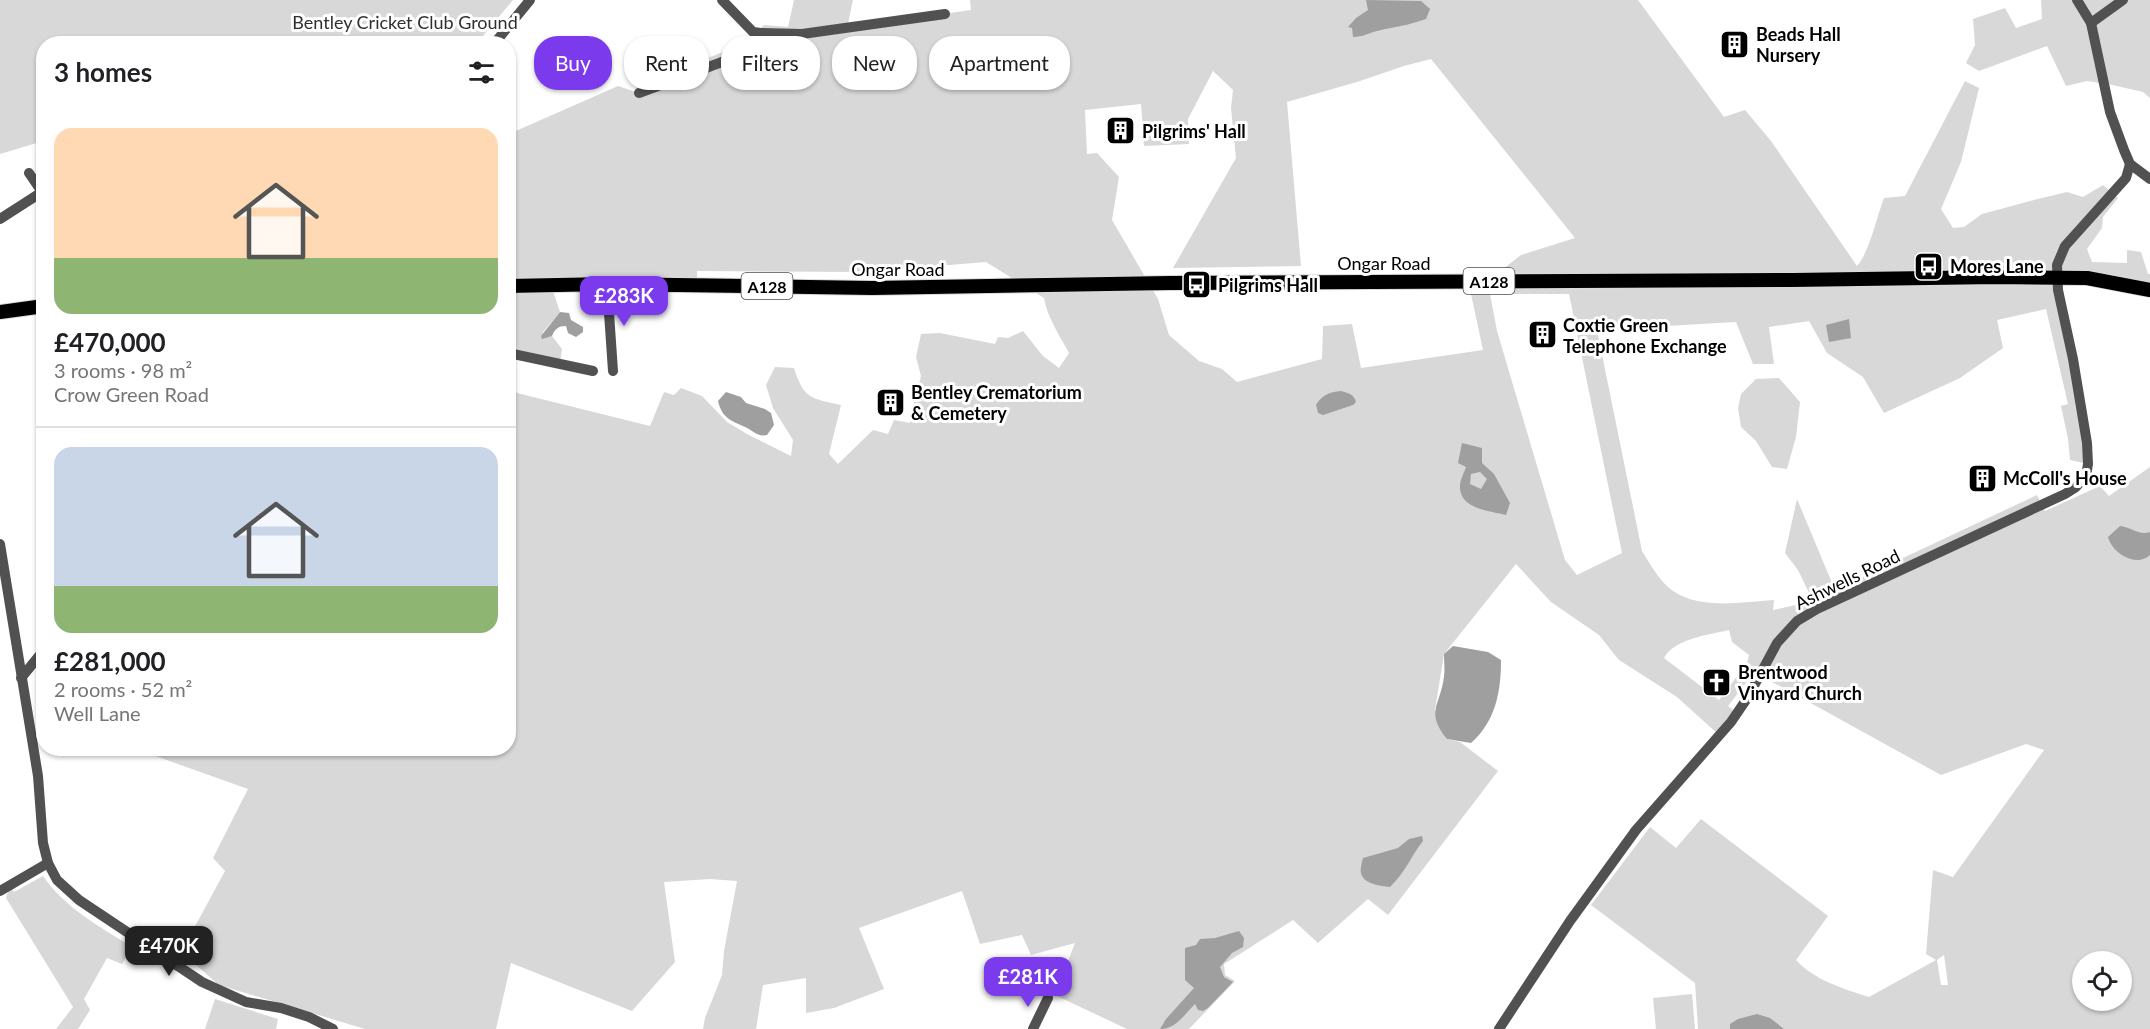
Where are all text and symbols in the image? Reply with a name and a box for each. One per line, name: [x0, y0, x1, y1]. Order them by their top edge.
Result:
park label: Bentley Cricket Club Ground: [292, 11, 518, 33]
place label: Beads Hall Nursery: [1756, 23, 1841, 66]
building icon: Beads Hall Nursery: [1719, 28, 1751, 60]
chip: Buy: [534, 36, 612, 90]
chip: Rent: [624, 36, 709, 90]
chip: Filters: [721, 36, 820, 90]
chip: New: [832, 36, 917, 90]
chip: Apartment: [929, 36, 1070, 90]
text: 3 homes: [54, 56, 152, 88]
icon: filters: [465, 56, 498, 89]
building icon: Pilgrims' Hall: [1105, 115, 1137, 147]
place label: Pilgrims' Hall: [1142, 120, 1246, 142]
icon: home: [222, 167, 330, 275]
bus stop icon: Mores Lane: [1913, 250, 1945, 282]
street label: Ongar Road: [1337, 252, 1431, 274]
place label: Mores Lane: [1950, 255, 2044, 277]
street label: Ongar Road: [851, 258, 945, 280]
road number: A128: [1464, 268, 1514, 294]
bus stop icon: Pilgrims Hall: [1181, 269, 1213, 301]
road number: A128: [742, 273, 792, 299]
place label: Pilgrims Hall: [1218, 274, 1318, 296]
pin: £283K: [582, 276, 666, 327]
text: £283K: [594, 283, 654, 307]
place label: Coxtie Green Telephone Exchange: [1563, 314, 1727, 357]
building icon: Coxtie Green Telephone Exchange: [1526, 319, 1558, 351]
text: £470,000: [54, 326, 166, 358]
text: 3 rooms · 98 m²: [54, 358, 192, 382]
place label: Bentley Crematorium & Cemetery: [911, 381, 1082, 424]
text: Crow Green Road: [54, 382, 209, 406]
building icon: Bentley Crematorium & Cemetery: [874, 386, 906, 418]
building icon: McColl's House: [1966, 462, 1998, 494]
place label: McColl's House: [2003, 467, 2127, 489]
icon: home: [222, 486, 330, 594]
street label: Ashwells Road: [1791, 544, 1903, 614]
text: £281,000: [54, 645, 166, 677]
place label: Brentwood Vinyard Church: [1737, 661, 1862, 704]
church icon: Brentwood Vinyard Church: [1701, 666, 1733, 698]
text: 2 rooms · 52 m²: [54, 677, 192, 701]
text: Well Lane: [54, 701, 141, 725]
pin: £470K: [127, 926, 211, 977]
text: £470K: [139, 933, 199, 957]
map controls: [2072, 951, 2132, 1011]
button: locate: [2072, 951, 2132, 1011]
pin: £281K: [986, 957, 1070, 1008]
text: £281K: [998, 964, 1058, 988]

